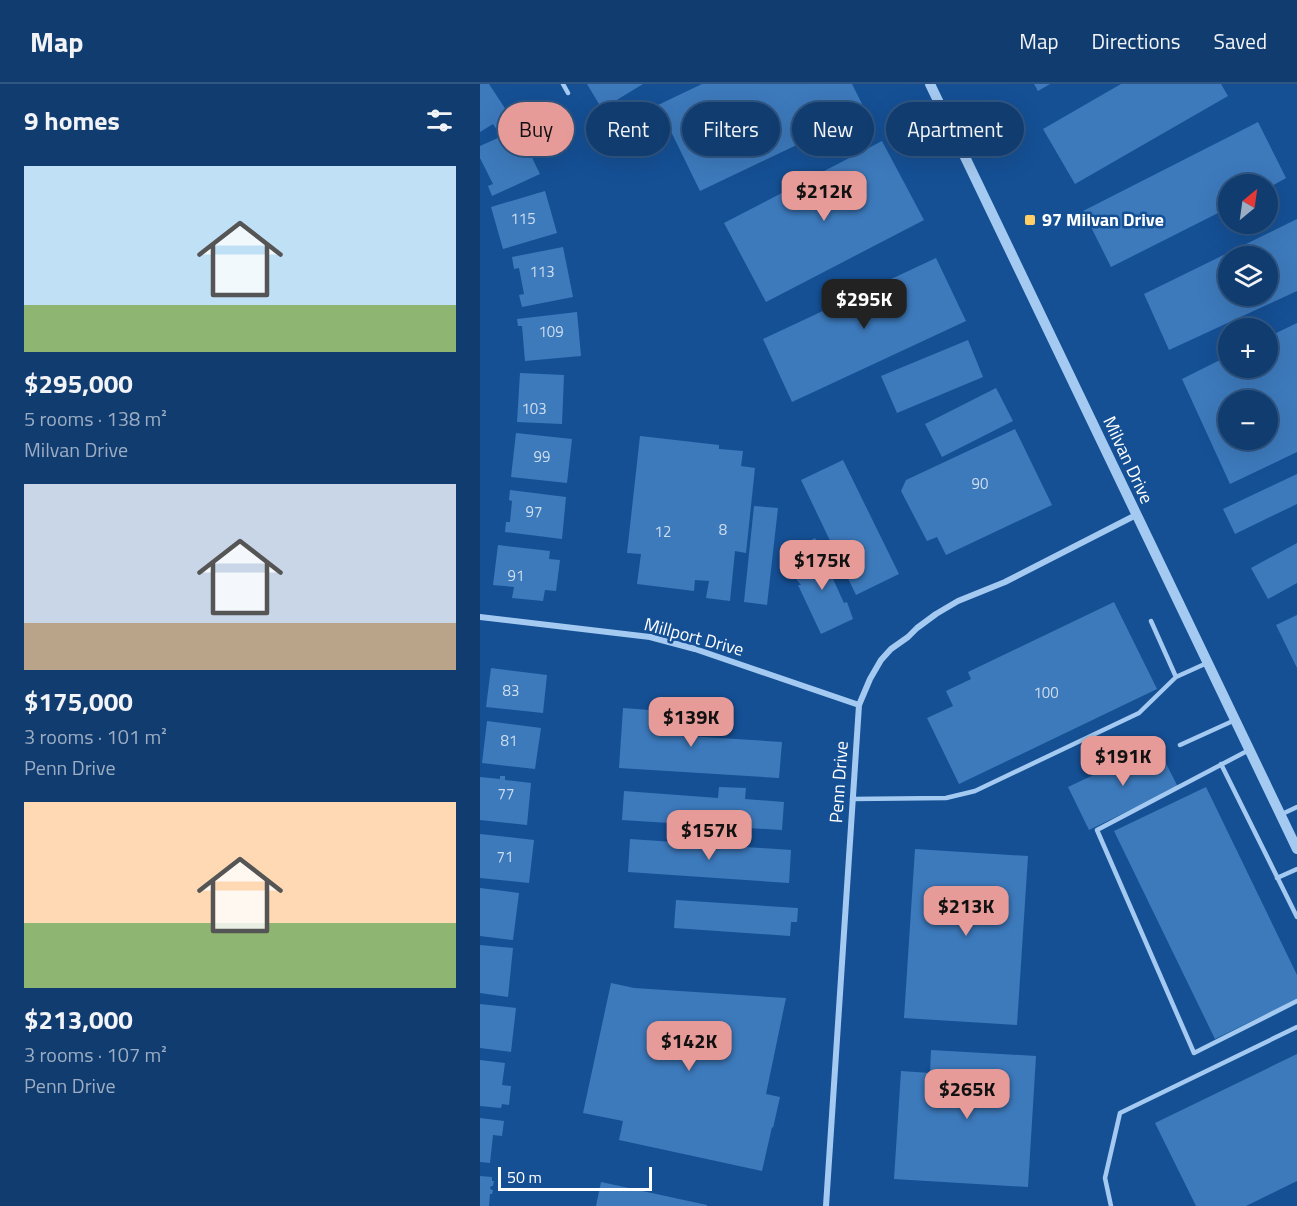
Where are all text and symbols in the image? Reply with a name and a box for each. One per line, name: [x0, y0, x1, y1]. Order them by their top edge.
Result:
text: Map: [30, 20, 84, 63]
text: Map: [1019, 25, 1059, 57]
text: Directions: [1092, 25, 1181, 57]
text: Saved: [1214, 25, 1267, 57]
text: 9 homes: [24, 101, 120, 140]
chip: Buy: [498, 102, 574, 156]
chip: Rent: [586, 102, 670, 156]
chip: Filters: [682, 102, 780, 156]
chip: New: [792, 102, 874, 156]
chip: Apartment: [886, 102, 1024, 156]
icon: filters: [423, 104, 456, 137]
pin: $212K: [782, 171, 866, 222]
north arrow: [1218, 174, 1278, 234]
map controls: [1218, 174, 1278, 450]
text: $212K: [796, 175, 852, 206]
icon: home: [186, 205, 294, 313]
place label: 97 Milvan Drive: [1042, 206, 1164, 233]
house number: 115: [510, 207, 536, 230]
marker: 97 Milvan Drive: [1023, 213, 1037, 227]
button: layers: [1218, 246, 1278, 306]
house number: 113: [529, 260, 555, 283]
pin: $295K: [822, 279, 906, 330]
text: $295K: [836, 283, 892, 314]
button: +: [1218, 318, 1278, 378]
house number: 109: [538, 320, 564, 343]
text: $295,000: [24, 364, 133, 403]
button: −: [1218, 390, 1278, 450]
house number: 103: [521, 397, 547, 420]
text: 5 rooms · 138 m²: [24, 403, 167, 434]
street label: Milvan Drive: [1096, 412, 1160, 508]
text: Milvan Drive: [24, 434, 128, 465]
house number: 99: [534, 445, 550, 468]
house number: 90: [972, 472, 988, 495]
house number: 97: [526, 500, 542, 523]
house number: 8: [719, 518, 727, 541]
house number: 12: [655, 520, 671, 543]
icon: home: [186, 523, 294, 631]
pin: $175K: [780, 540, 864, 591]
text: $175K: [794, 544, 850, 575]
house number: 91: [508, 564, 524, 587]
street label: Millport Drive: [641, 610, 747, 663]
house number: 83: [503, 679, 519, 702]
house number: 100: [1033, 681, 1059, 704]
text: $175,000: [24, 682, 133, 721]
pin: $139K: [649, 697, 733, 748]
text: $139K: [663, 701, 719, 732]
text: 3 rooms · 101 m²: [24, 721, 167, 752]
house number: 81: [501, 729, 517, 752]
pin: $191K: [1081, 736, 1165, 787]
street label: Penn Drive: [822, 740, 855, 824]
text: $191K: [1095, 740, 1151, 771]
text: Penn Drive: [24, 752, 116, 783]
house number: 77: [498, 782, 514, 805]
pin: $157K: [667, 810, 751, 861]
text: $157K: [681, 814, 737, 845]
icon: home: [186, 841, 294, 949]
house number: 71: [497, 845, 513, 868]
pin: $213K: [924, 886, 1008, 937]
text: $213K: [938, 890, 994, 921]
text: $213,000: [24, 1000, 133, 1039]
pin: $142K: [647, 1021, 731, 1072]
text: $142K: [661, 1025, 717, 1056]
text: 3 rooms · 107 m²: [24, 1039, 167, 1070]
pin: $265K: [925, 1069, 1009, 1120]
text: Penn Drive: [24, 1070, 116, 1101]
text: $265K: [939, 1073, 995, 1104]
scale bar: [498, 1164, 652, 1192]
text: 50 m: [507, 1165, 542, 1189]

